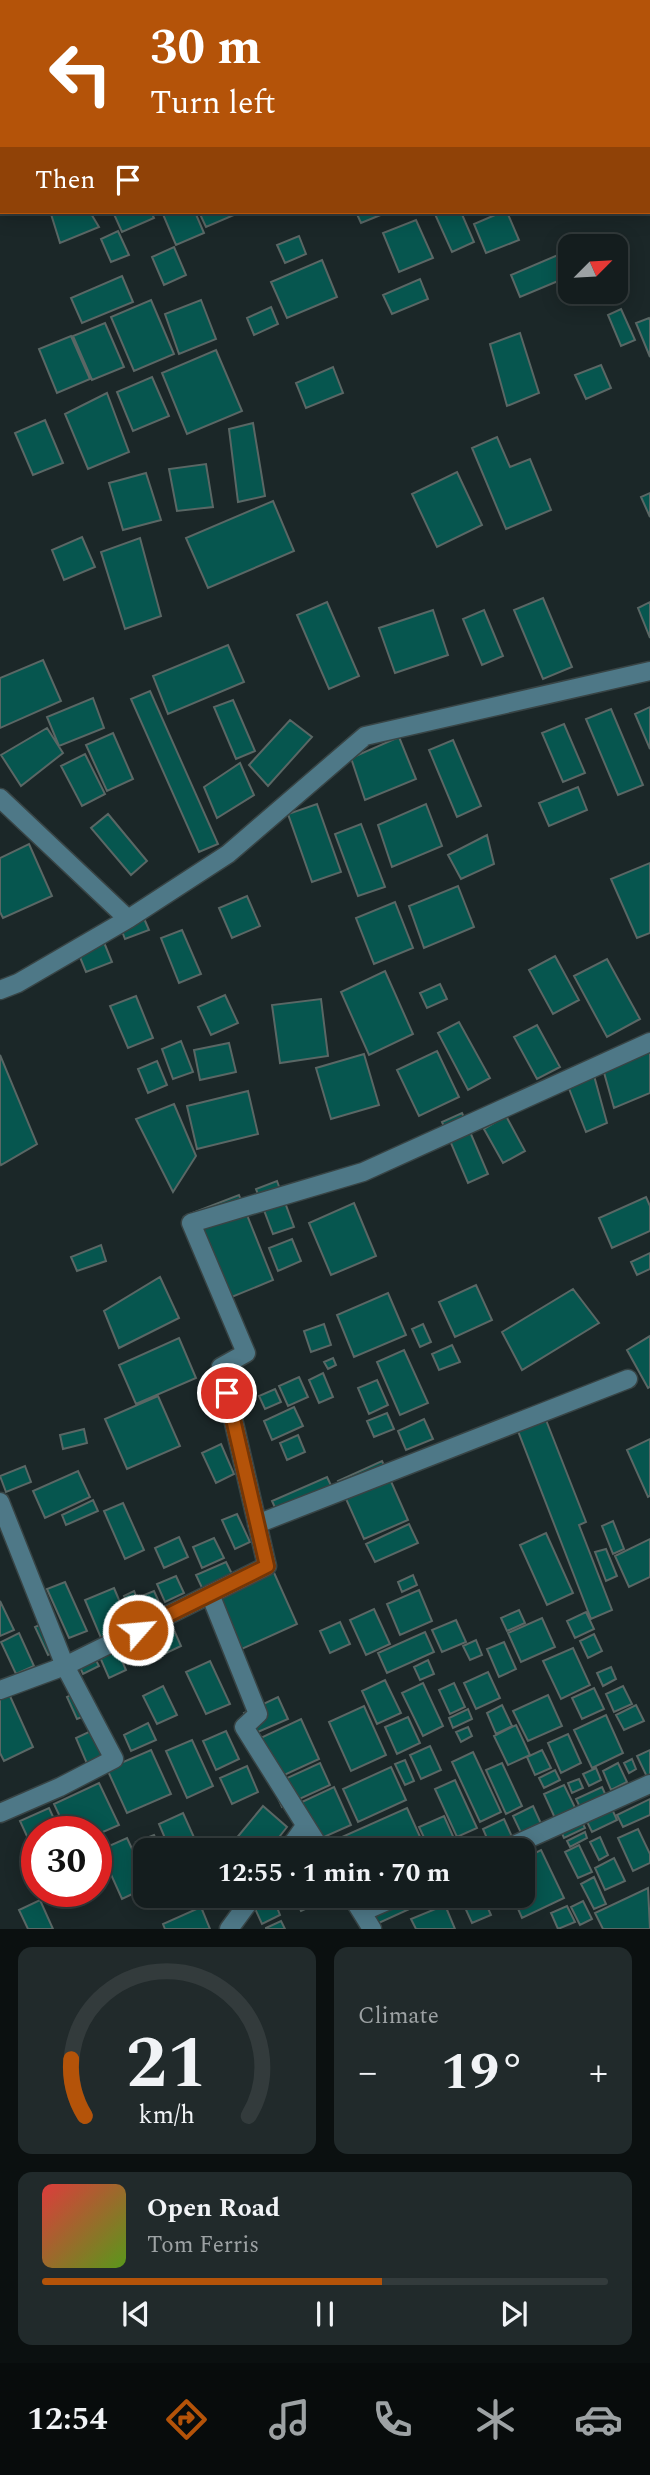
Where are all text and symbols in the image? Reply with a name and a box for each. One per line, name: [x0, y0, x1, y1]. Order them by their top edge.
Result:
text: 30 m: [150, 11, 261, 86]
icon: left: [35, 28, 126, 119]
text: Turn left: [150, 79, 276, 128]
text: Then: [35, 160, 95, 200]
icon: arrive: [109, 161, 147, 199]
north arrow: [558, 234, 628, 304]
map controls: [558, 234, 628, 304]
pin: [197, 1363, 257, 1423]
icon: arrive: [208, 1374, 246, 1412]
position arrow: [101, 1593, 175, 1667]
speed limit sign: 30: [21, 1816, 112, 1907]
text: 12:55 · 1 min · 70 m: [218, 1853, 450, 1893]
text: Climate: [358, 1999, 439, 2034]
text: 21: [126, 2010, 208, 2121]
text: 19°: [441, 2033, 525, 2112]
text: −: [358, 2044, 377, 2102]
text: +: [589, 2044, 608, 2102]
text: km/h: [139, 2097, 195, 2135]
text: Open Road: [147, 2188, 280, 2228]
text: Tom Ferris: [147, 2228, 259, 2263]
icon: previous: [117, 2295, 155, 2333]
icon: pause: [306, 2295, 344, 2333]
icon: next: [495, 2295, 533, 2333]
text: 12:54: [27, 2395, 107, 2444]
icon: directions: [162, 2395, 211, 2444]
icon: music: [265, 2395, 314, 2444]
icon: phone: [368, 2395, 417, 2444]
icon: climate: [471, 2395, 520, 2444]
icon: car: [574, 2395, 623, 2444]

